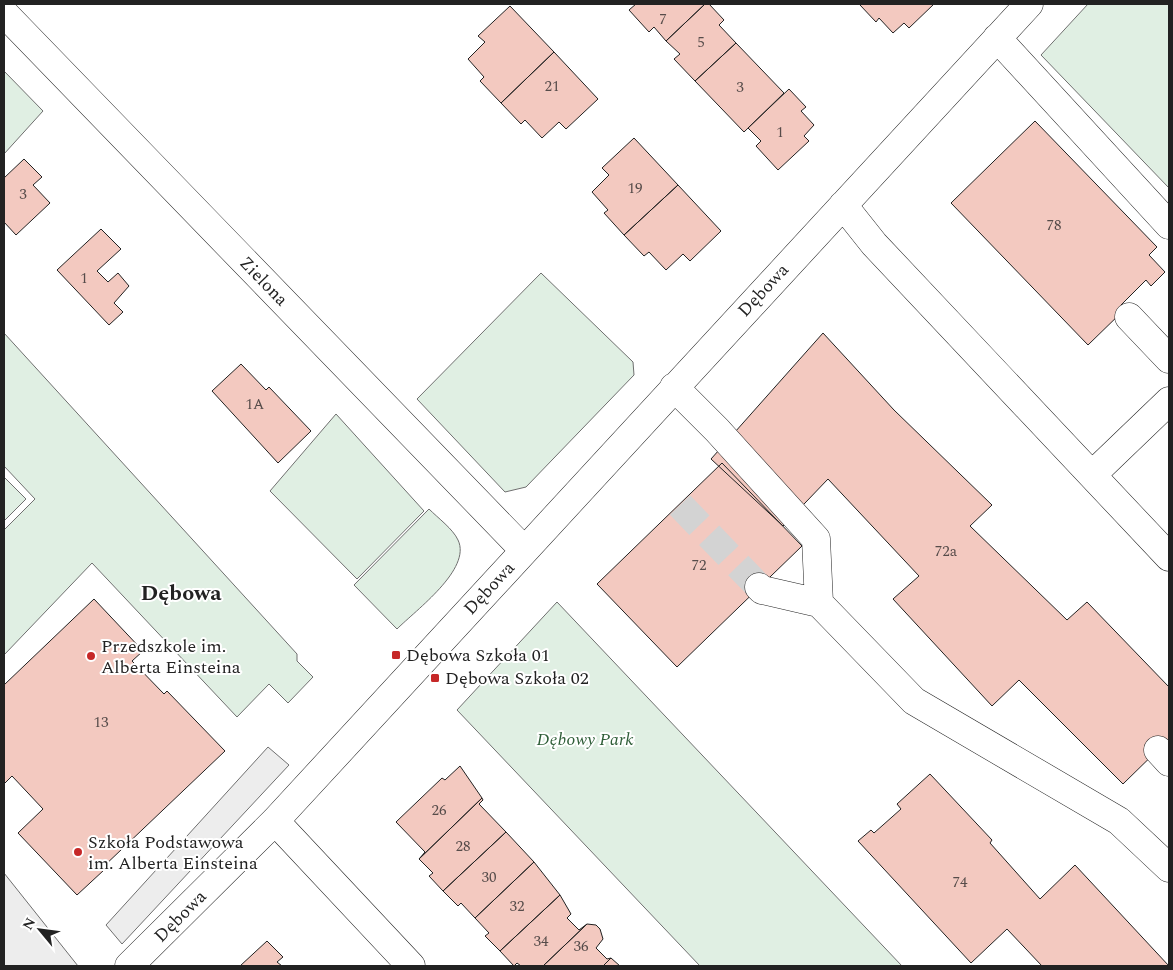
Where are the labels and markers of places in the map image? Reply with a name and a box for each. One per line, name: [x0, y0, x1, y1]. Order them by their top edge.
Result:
place label: Przedszkole im. Alberta Einsteina: [101, 633, 241, 681]
place label: Dębowa Szkoła 01: [406, 642, 550, 669]
marker: Dębowa Szkoła 01: [390, 649, 402, 661]
marker: Przedszkole im. Alberta Einsteina: [85, 650, 97, 662]
place label: Dębowa Szkoła 02: [445, 665, 589, 692]
marker: Dębowa Szkoła 02: [429, 672, 441, 684]
place label: Szkoła Podstawowa im. Alberta Einsteina: [88, 829, 258, 877]
marker: Szkoła Podstawowa im. Alberta Einsteina: [72, 846, 84, 858]

